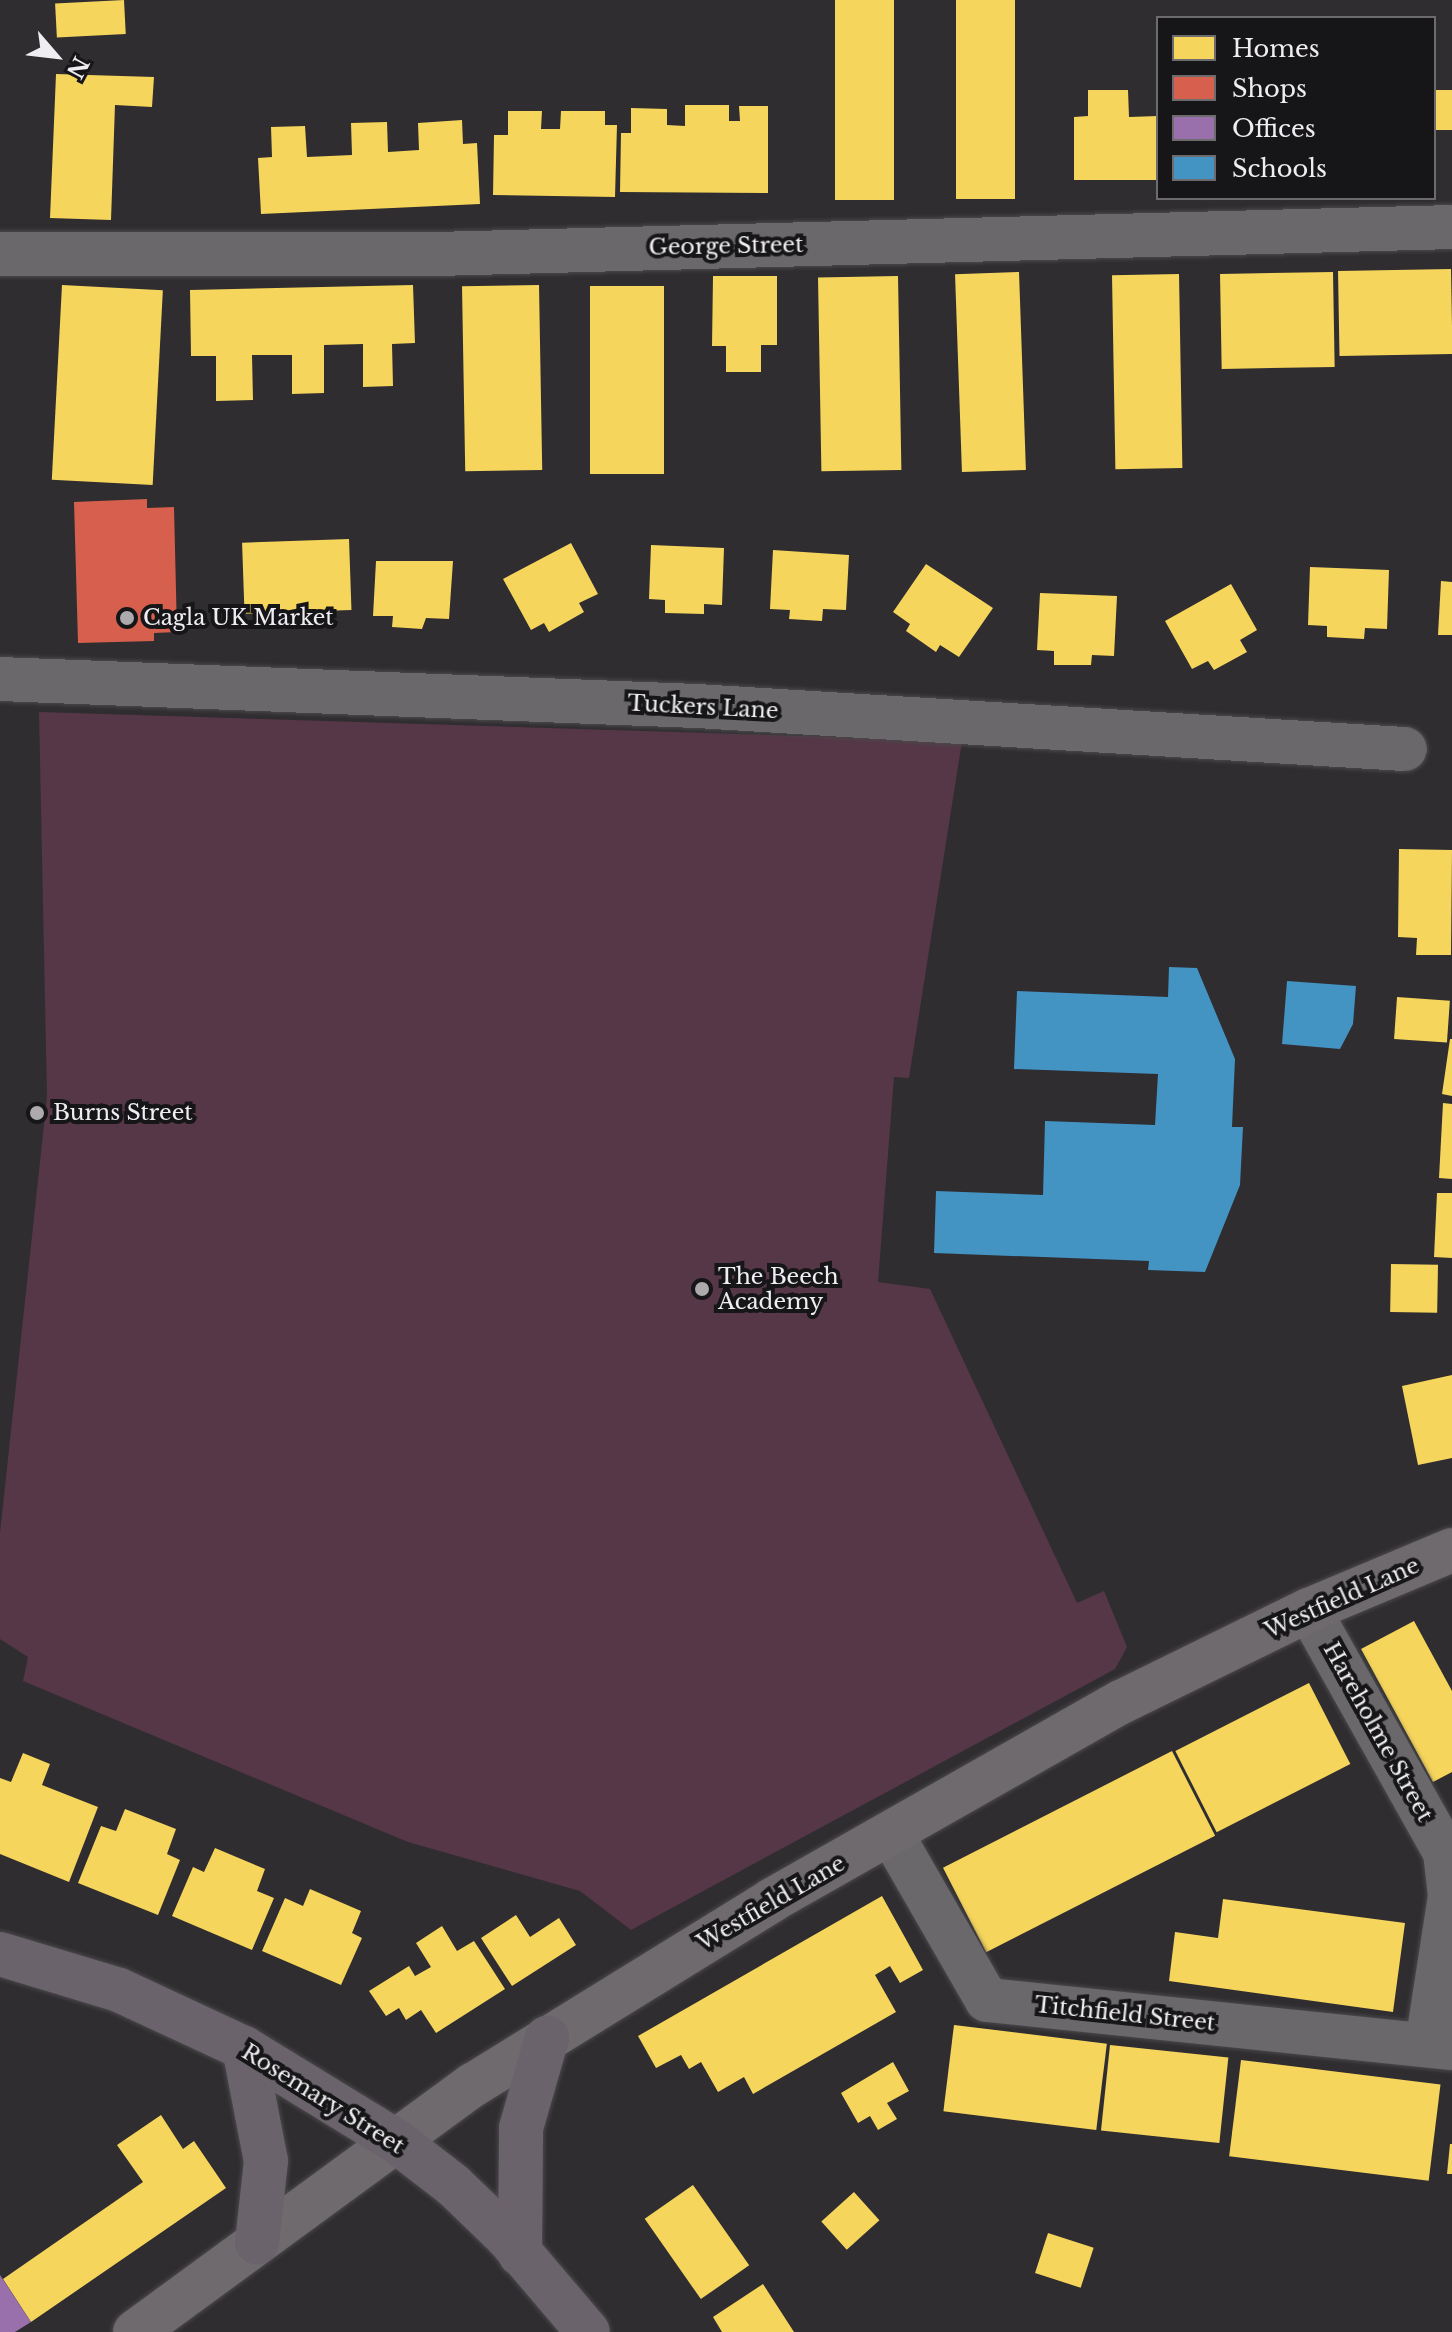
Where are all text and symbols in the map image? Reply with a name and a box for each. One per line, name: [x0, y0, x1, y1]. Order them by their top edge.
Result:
north arrow: [16, 16, 96, 96]
legend: [1156, 16, 1436, 200]
text: Homes: [1232, 34, 1320, 63]
text: N: [61, 52, 94, 83]
text: Shops: [1232, 74, 1307, 103]
text: Offices: [1232, 114, 1316, 143]
text: Schools: [1232, 154, 1327, 183]
street label: George Street: [648, 231, 804, 261]
place label: Cagla UK Market: [143, 605, 334, 631]
marker: Cagla UK Market: [118, 609, 136, 627]
street label: Tuckers Lane: [627, 690, 779, 724]
place label: Burns Street: [53, 1100, 193, 1126]
marker: Burns Street: [28, 1104, 46, 1122]
place label: The Beech Academy: [718, 1263, 839, 1314]
marker: The Beech Academy: [693, 1280, 711, 1298]
street label: Westfield Lane: [1261, 1552, 1423, 1644]
street label: Hareholme Street: [1318, 1638, 1438, 1826]
street label: Westfield Lane: [692, 1850, 850, 1956]
street label: Titchfield Street: [1034, 1991, 1216, 2037]
street label: Rosemary Street: [237, 2038, 409, 2160]

